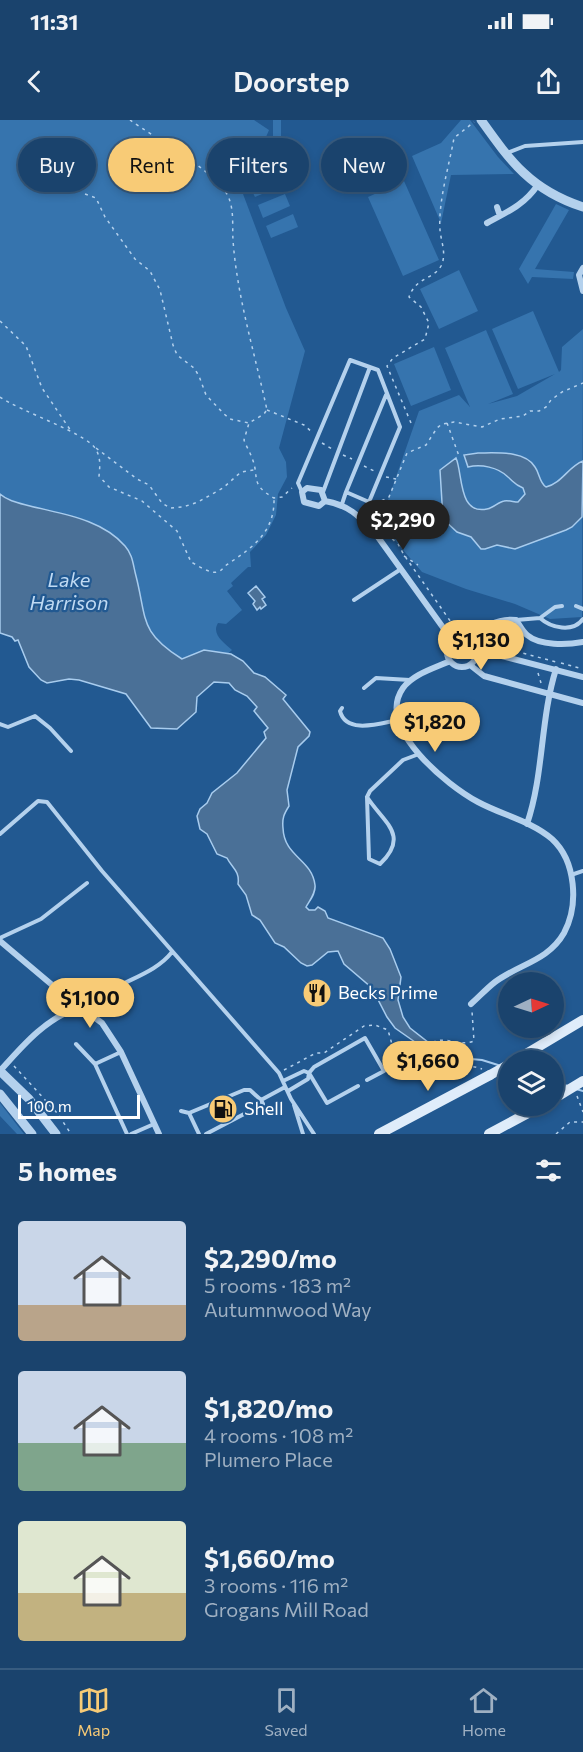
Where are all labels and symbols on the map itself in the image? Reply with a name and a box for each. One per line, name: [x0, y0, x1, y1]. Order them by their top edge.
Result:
pin: $2,290: [354, 500, 452, 551]
water label: Lake Harrison: [29, 567, 109, 614]
pin: $1,130: [432, 620, 530, 671]
pin: $1,820: [386, 702, 484, 753]
north arrow: [498, 972, 564, 1038]
restaurant icon: Becks Prime: [301, 977, 333, 1009]
pin: $1,100: [41, 978, 139, 1029]
place label: Becks Prime: [338, 981, 438, 1003]
pin: $1,660: [379, 1041, 477, 1092]
scale bar: [18, 1092, 140, 1120]
fuel station icon: Shell: [207, 1093, 239, 1125]
place label: Shell: [244, 1097, 284, 1119]

